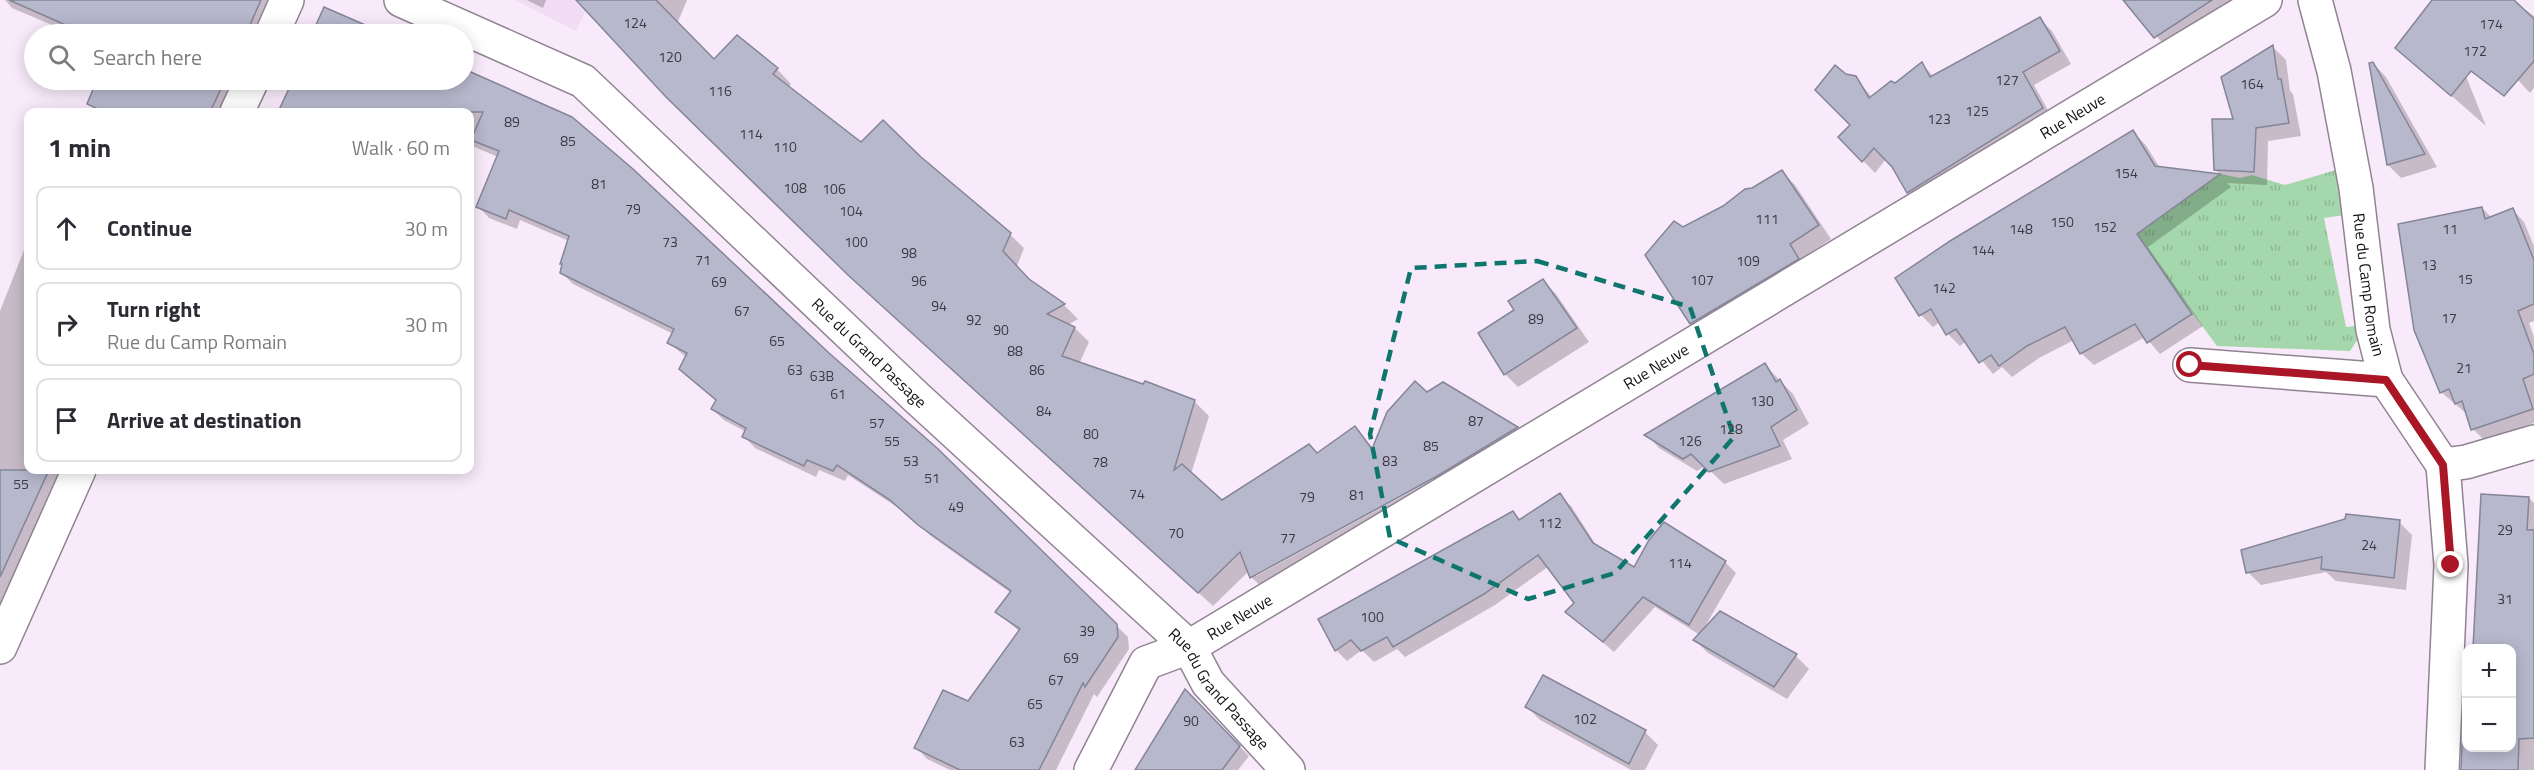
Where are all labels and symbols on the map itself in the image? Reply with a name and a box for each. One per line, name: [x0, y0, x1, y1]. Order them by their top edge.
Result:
house number: 124: [623, 12, 647, 33]
house number: 174: [2479, 13, 2503, 34]
house number: 172: [2463, 40, 2487, 61]
house number: 120: [658, 46, 682, 67]
house number: 127: [1995, 69, 2019, 90]
house number: 164: [2240, 73, 2264, 94]
house number: 116: [708, 80, 732, 101]
street label: Rue Neuve: [2035, 87, 2110, 145]
house number: 125: [1965, 100, 1989, 121]
house number: 123: [1927, 108, 1951, 129]
house number: 89: [504, 111, 520, 132]
house number: 114: [739, 123, 763, 144]
house number: 85: [560, 130, 576, 151]
house number: 110: [773, 136, 797, 157]
house number: 154: [2114, 162, 2138, 183]
house number: 81: [591, 173, 607, 194]
house number: 108: [783, 177, 807, 198]
house number: 106: [822, 178, 846, 199]
house number: 79: [625, 198, 641, 219]
house number: 104: [839, 200, 863, 221]
house number: 111: [1755, 208, 1779, 229]
house number: 150: [2050, 211, 2074, 232]
street label: Rue du Camp Romain: [2347, 212, 2391, 359]
house number: 152: [2093, 216, 2117, 237]
house number: 148: [2009, 218, 2033, 239]
house number: 11: [2442, 218, 2458, 239]
house number: 73: [662, 231, 678, 252]
house number: 100: [844, 231, 868, 252]
house number: 144: [1971, 239, 1995, 260]
house number: 98: [901, 242, 917, 263]
house number: 71: [695, 249, 711, 270]
house number: 109: [1736, 250, 1760, 271]
house number: 13: [2421, 254, 2437, 275]
house number: 15: [2457, 268, 2473, 289]
house number: 107: [1690, 269, 1714, 290]
house number: 96: [911, 270, 927, 291]
house number: 69: [711, 271, 727, 292]
house number: 142: [1932, 277, 1956, 298]
street label: Rue du Grand Passage: [806, 292, 932, 413]
house number: 94: [931, 295, 947, 316]
house number: 67: [734, 300, 750, 321]
house number: 17: [2441, 307, 2457, 328]
house number: 89: [1528, 308, 1544, 329]
house number: 92: [966, 309, 982, 330]
house number: 90: [993, 319, 1009, 340]
house number: 65: [769, 330, 785, 351]
street label: Rue Neuve: [1618, 337, 1693, 395]
house number: 88: [1007, 340, 1023, 361]
route start: [2176, 351, 2202, 377]
house number: 21: [2456, 357, 2472, 378]
house number: 63: [787, 359, 803, 380]
house number: 86: [1029, 359, 1045, 380]
house number: 63B: [810, 365, 834, 386]
house number: 61: [830, 383, 846, 404]
house number: 130: [1750, 390, 1774, 411]
house number: 84: [1036, 400, 1052, 421]
house number: 87: [1468, 410, 1484, 431]
house number: 57: [869, 412, 885, 433]
house number: 128: [1719, 418, 1743, 439]
house number: 80: [1083, 423, 1099, 444]
house number: 55: [884, 430, 900, 451]
house number: 126: [1678, 430, 1702, 451]
house number: 85: [1423, 435, 1439, 456]
house number: 53: [903, 450, 919, 471]
house number: 83: [1382, 450, 1398, 471]
house number: 78: [1092, 451, 1108, 472]
house number: 51: [924, 467, 940, 488]
house number: 55: [13, 473, 29, 494]
house number: 74: [1129, 483, 1145, 504]
house number: 81: [1349, 484, 1365, 505]
house number: 79: [1299, 486, 1315, 507]
house number: 49: [948, 496, 964, 517]
house number: 112: [1538, 512, 1562, 533]
house number: 29: [2497, 519, 2513, 540]
house number: 70: [1168, 522, 1184, 543]
house number: 77: [1280, 527, 1296, 548]
house number: 24: [2361, 534, 2377, 555]
route end: [2437, 551, 2463, 577]
house number: 114: [1668, 552, 1692, 573]
street label: Rue Neuve: [1202, 588, 1277, 646]
house number: 31: [2497, 588, 2513, 609]
house number: 100: [1360, 606, 1384, 627]
house number: 39: [1079, 620, 1095, 641]
street label: Rue du Grand Passage: [1163, 622, 1275, 755]
house number: 69: [1063, 647, 1079, 668]
house number: 67: [1048, 669, 1064, 690]
house number: 65: [1027, 693, 1043, 714]
house number: 102: [1573, 708, 1597, 729]
house number: 90: [1183, 710, 1199, 731]
house number: 63: [1009, 731, 1025, 752]

